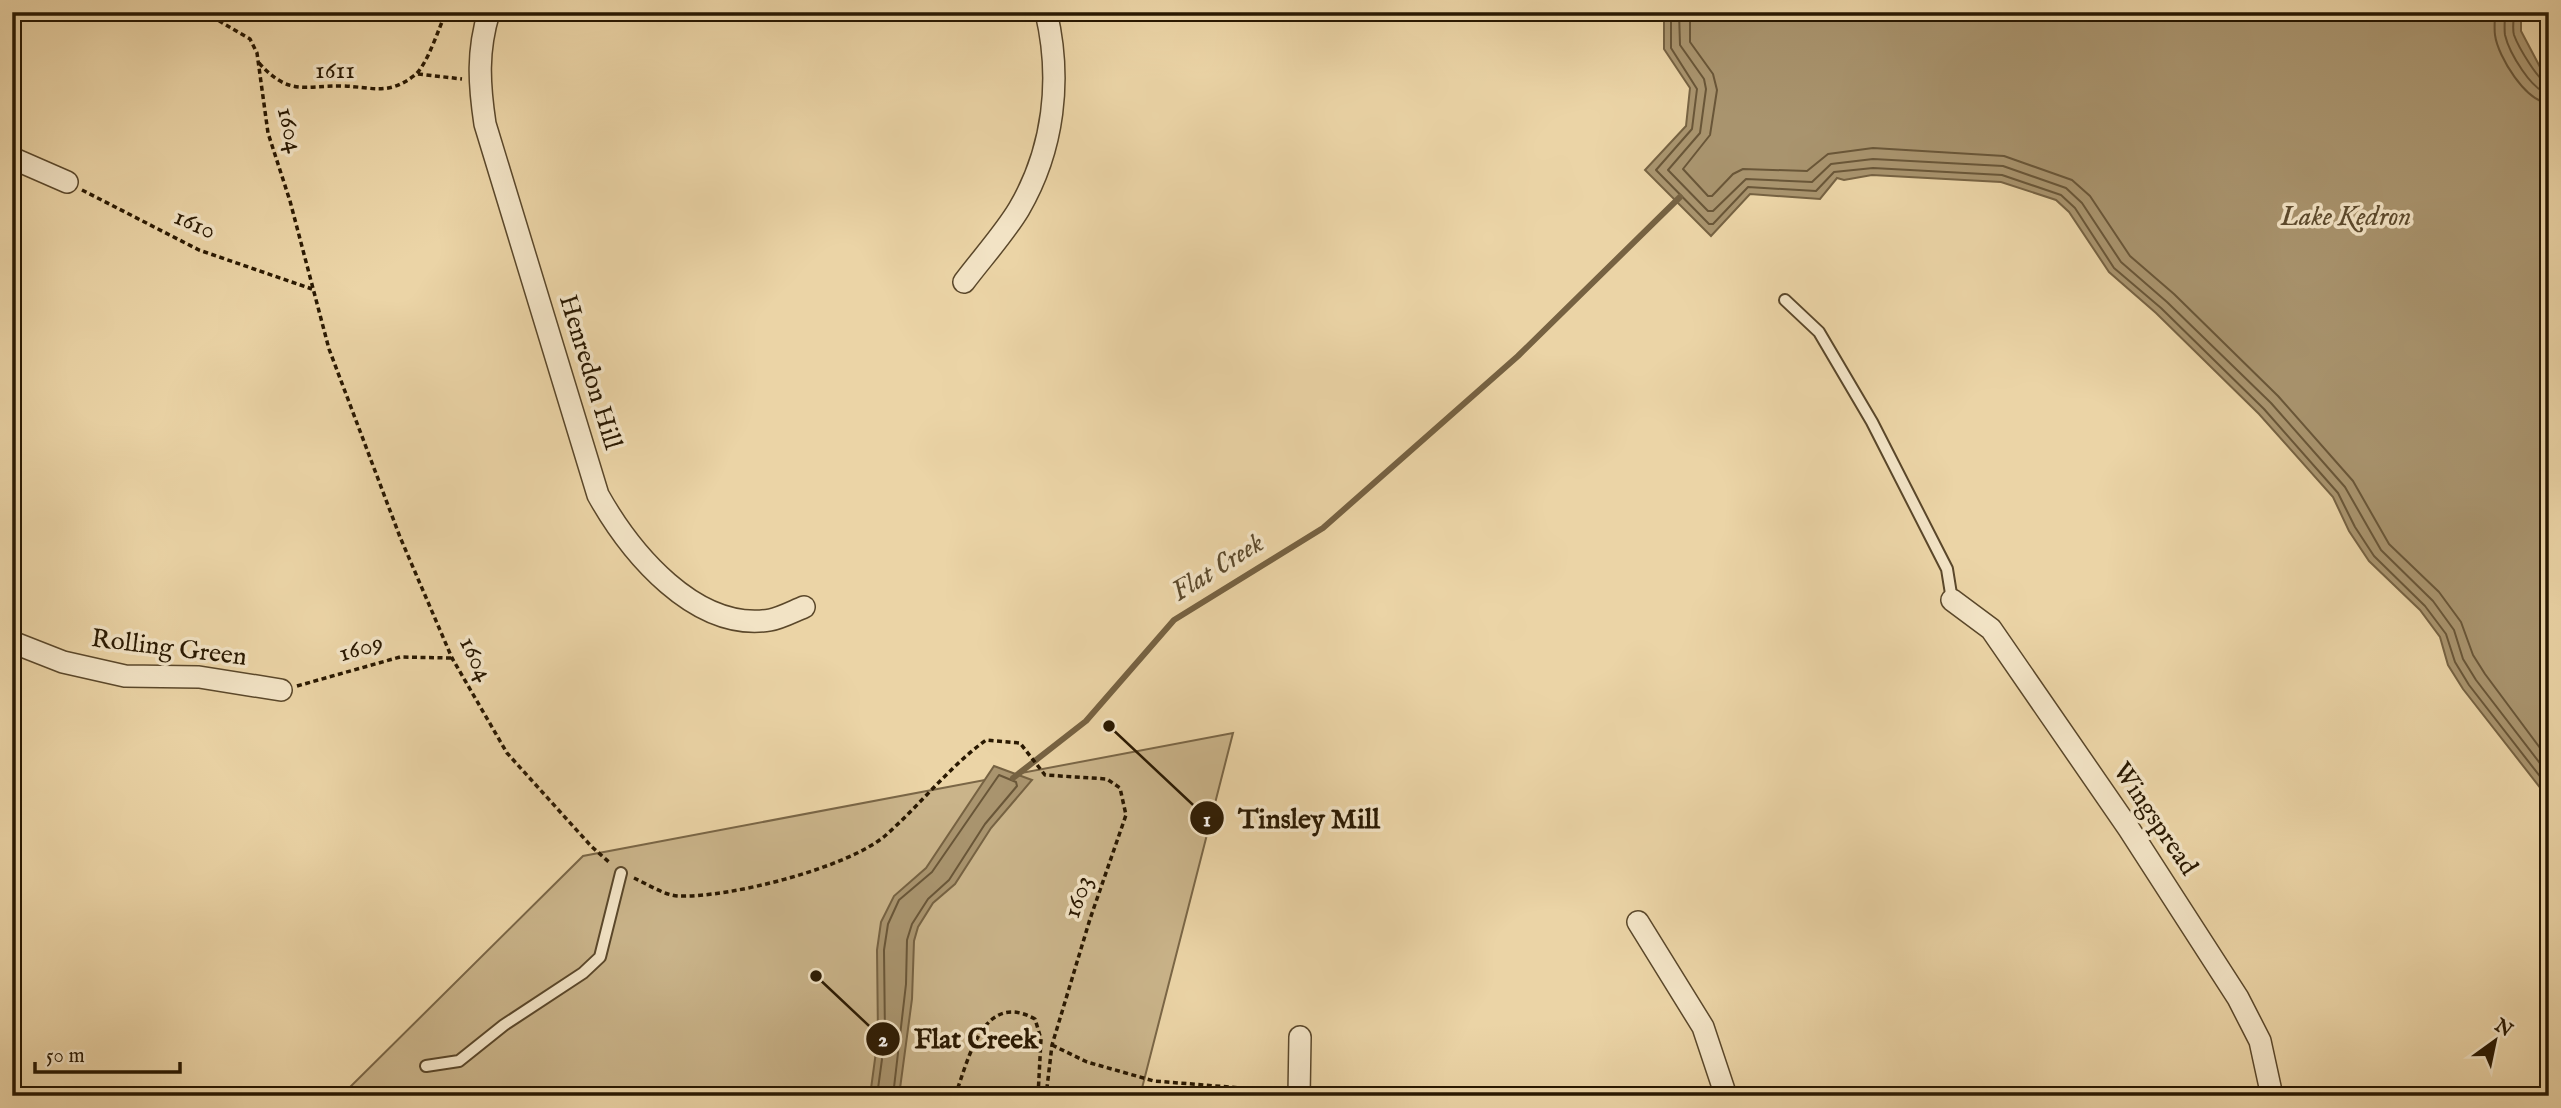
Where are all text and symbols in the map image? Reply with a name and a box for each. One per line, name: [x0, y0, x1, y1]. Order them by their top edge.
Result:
street label: 1611: [315, 54, 355, 87]
street label: 1604: [269, 104, 311, 156]
street label: 1610: [169, 200, 221, 248]
water label: Lake Kedron: [2280, 200, 2411, 235]
street label: Henredon Hill: [551, 291, 629, 454]
water label: Flat Creek: [1165, 526, 1271, 610]
street label: Rolling Green: [89, 622, 249, 674]
street label: 1609: [335, 626, 387, 670]
street label: 1604: [451, 631, 501, 687]
street label: Wingspread: [2105, 756, 2205, 882]
callout: Tinsley Mill: [1189, 794, 1394, 843]
text: Tinsley Mill: [1237, 803, 1381, 838]
text: 1: [1203, 807, 1211, 834]
street label: 1603: [1055, 871, 1101, 923]
north arrow: [2460, 1006, 2530, 1076]
text: N: [2489, 1013, 2517, 1043]
callout: Flat Creek: [865, 1014, 1052, 1063]
text: Flat Creek: [914, 1023, 1039, 1058]
text: 2: [878, 1027, 888, 1054]
scale bar: [35, 1031, 180, 1075]
text: 50 m: [46, 1043, 85, 1070]

